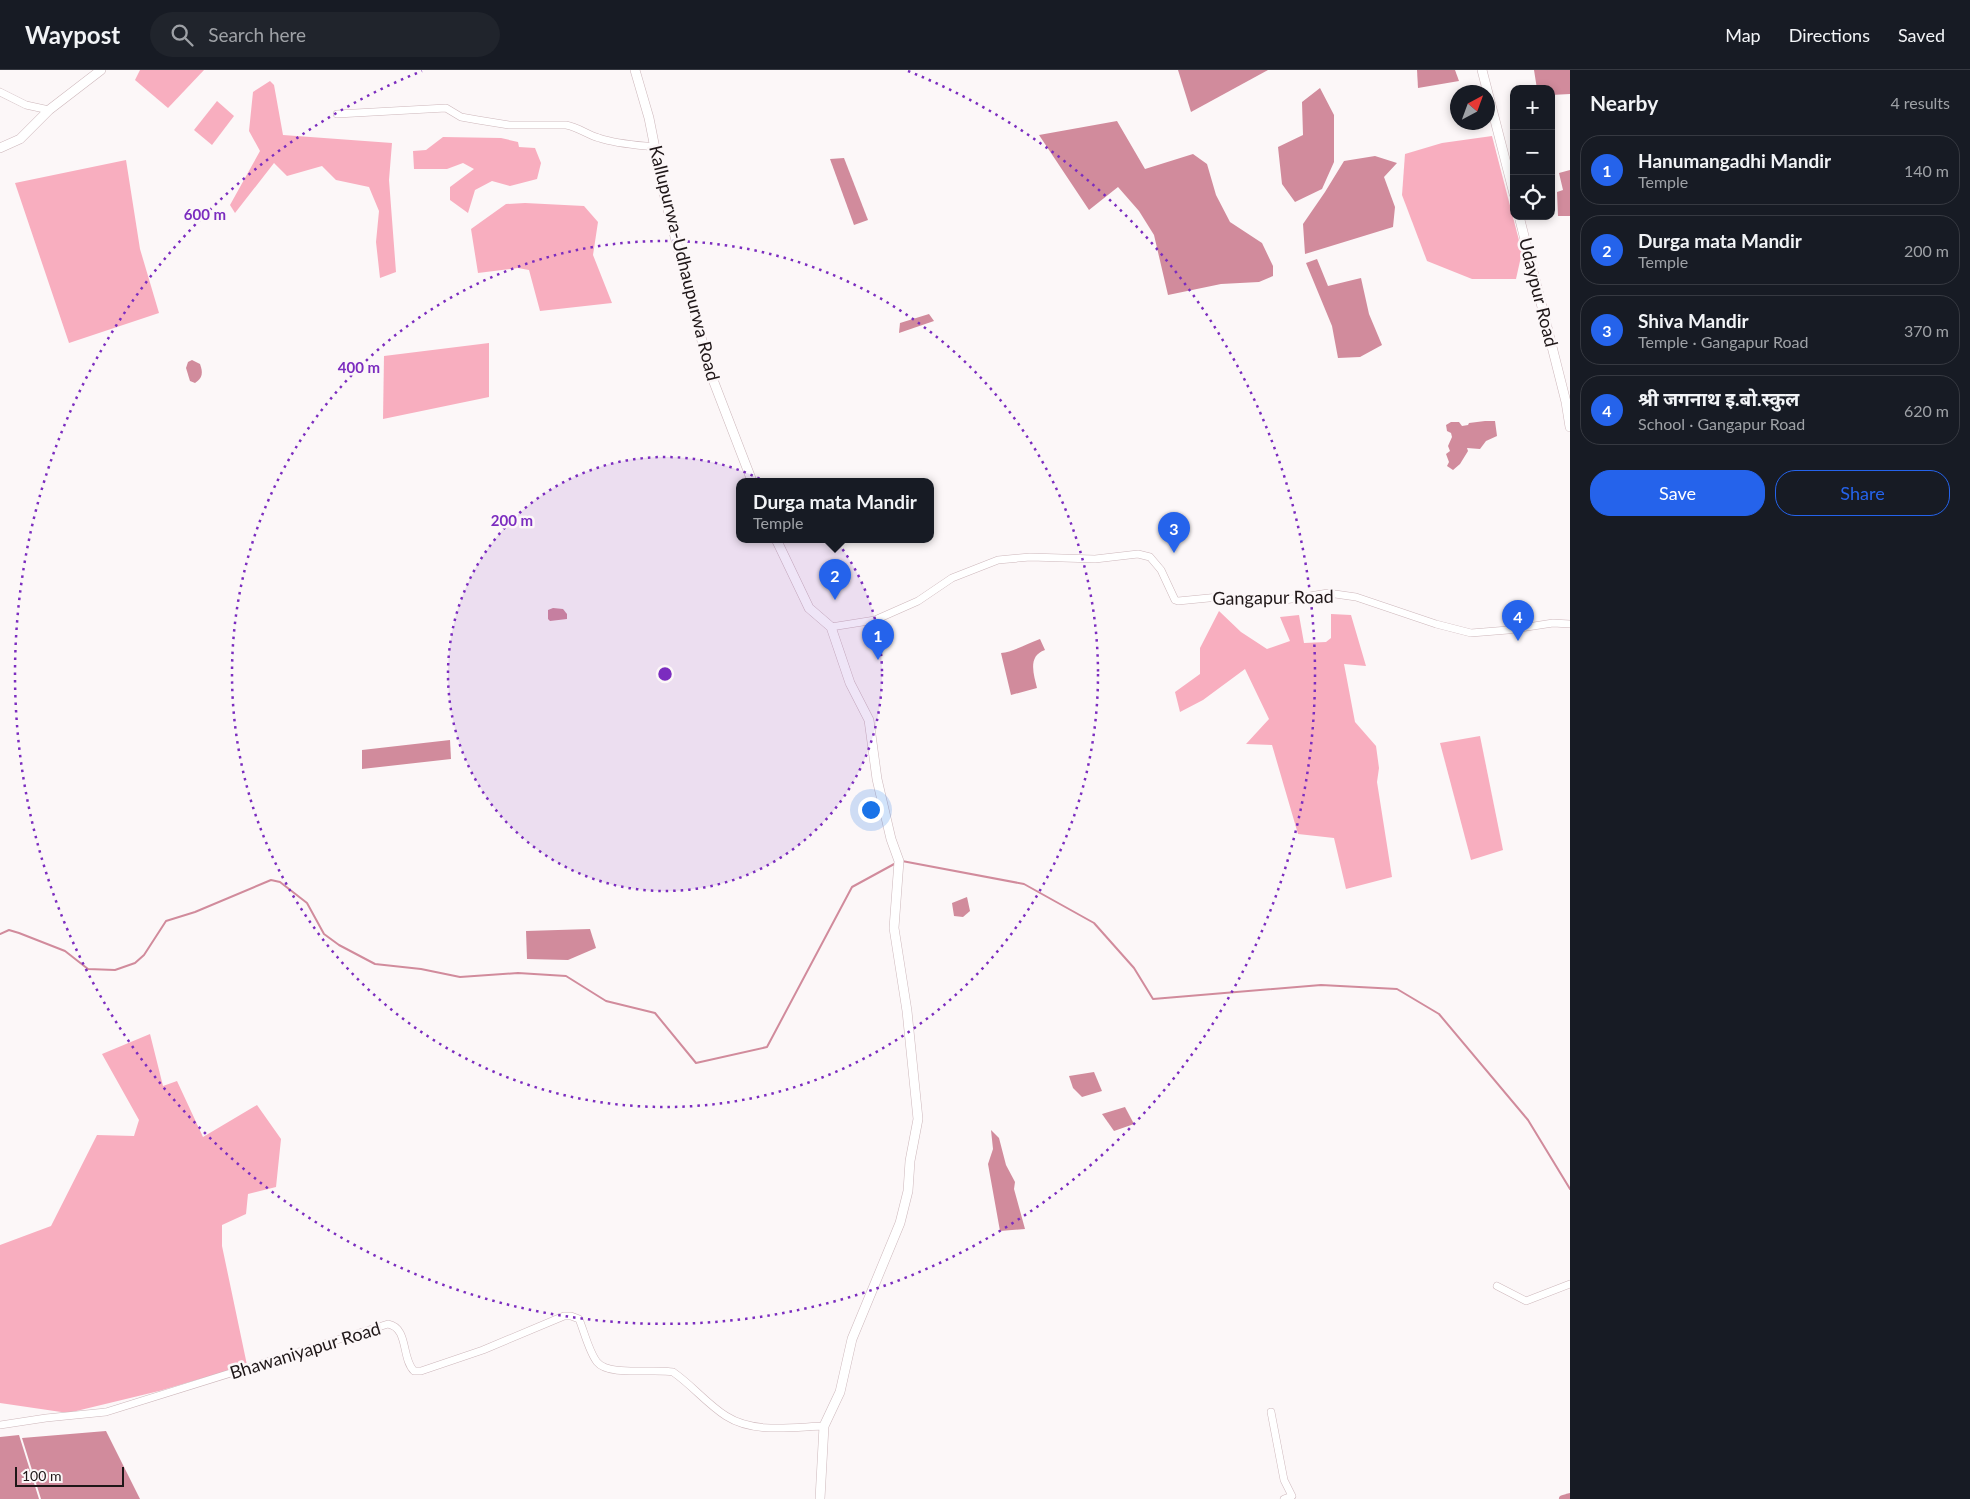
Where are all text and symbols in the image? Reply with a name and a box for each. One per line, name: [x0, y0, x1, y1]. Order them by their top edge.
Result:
search box: [150, 12, 500, 57]
text: Waypost: [25, 20, 120, 49]
icon: search: [168, 21, 196, 49]
text: Search here: [208, 23, 306, 46]
text: Map: [1725, 24, 1761, 46]
text: Directions: [1789, 24, 1870, 46]
text: Saved: [1898, 24, 1945, 46]
north arrow: [1450, 85, 1495, 130]
map controls: [1510, 85, 1555, 220]
button: +: [1510, 85, 1555, 130]
text: Nearby: [1590, 90, 1658, 115]
text: 4 results: [1890, 93, 1950, 112]
button: −: [1510, 130, 1555, 175]
street label: Kallupurwa-Udhaupurwa Road: [645, 143, 725, 383]
text: Hanumangadhi Mandir: [1638, 149, 1831, 172]
text: 1: [1602, 161, 1612, 180]
text: 140 m: [1904, 161, 1949, 180]
text: Temple: [1638, 172, 1688, 191]
button: locate: [1510, 175, 1555, 220]
text: 600 m: [184, 205, 226, 223]
text: Durga mata Mandir: [1638, 229, 1802, 252]
street label: Udaypur Road: [1515, 235, 1563, 349]
text: 2: [1602, 241, 1612, 260]
text: 200 m: [1904, 241, 1949, 260]
text: Temple: [1638, 252, 1688, 271]
text: Shiva Mandir: [1638, 309, 1749, 332]
text: 3: [1602, 321, 1612, 340]
text: 370 m: [1904, 321, 1949, 340]
text: Temple · Gangapur Road: [1638, 332, 1808, 351]
text: 400 m: [338, 358, 380, 376]
text: श्री जगनाथ इ.बाे.स्कुल: [1638, 387, 1799, 410]
text: 4: [1602, 401, 1612, 420]
text: 620 m: [1904, 401, 1949, 420]
text: School · Gangapur Road: [1638, 414, 1805, 433]
button: Save: [1590, 470, 1765, 516]
button: Share: [1775, 470, 1950, 516]
popup: [736, 478, 934, 543]
text: Durga mata Mandir: [753, 490, 917, 513]
text: 200 m: [491, 511, 533, 529]
pin: 3: [1158, 512, 1190, 553]
text: Temple: [753, 513, 803, 532]
pin: 2: [819, 559, 851, 600]
street label: Gangapur Road: [1212, 585, 1334, 609]
pin: 4: [1502, 600, 1534, 641]
pin: 1: [862, 619, 894, 660]
centre of rings: [656, 665, 674, 683]
your location: [858, 797, 884, 823]
street label: Bhawaniyapur Road: [227, 1317, 383, 1383]
scale bar: [15, 1464, 124, 1487]
text: 100 m: [22, 1467, 61, 1484]

